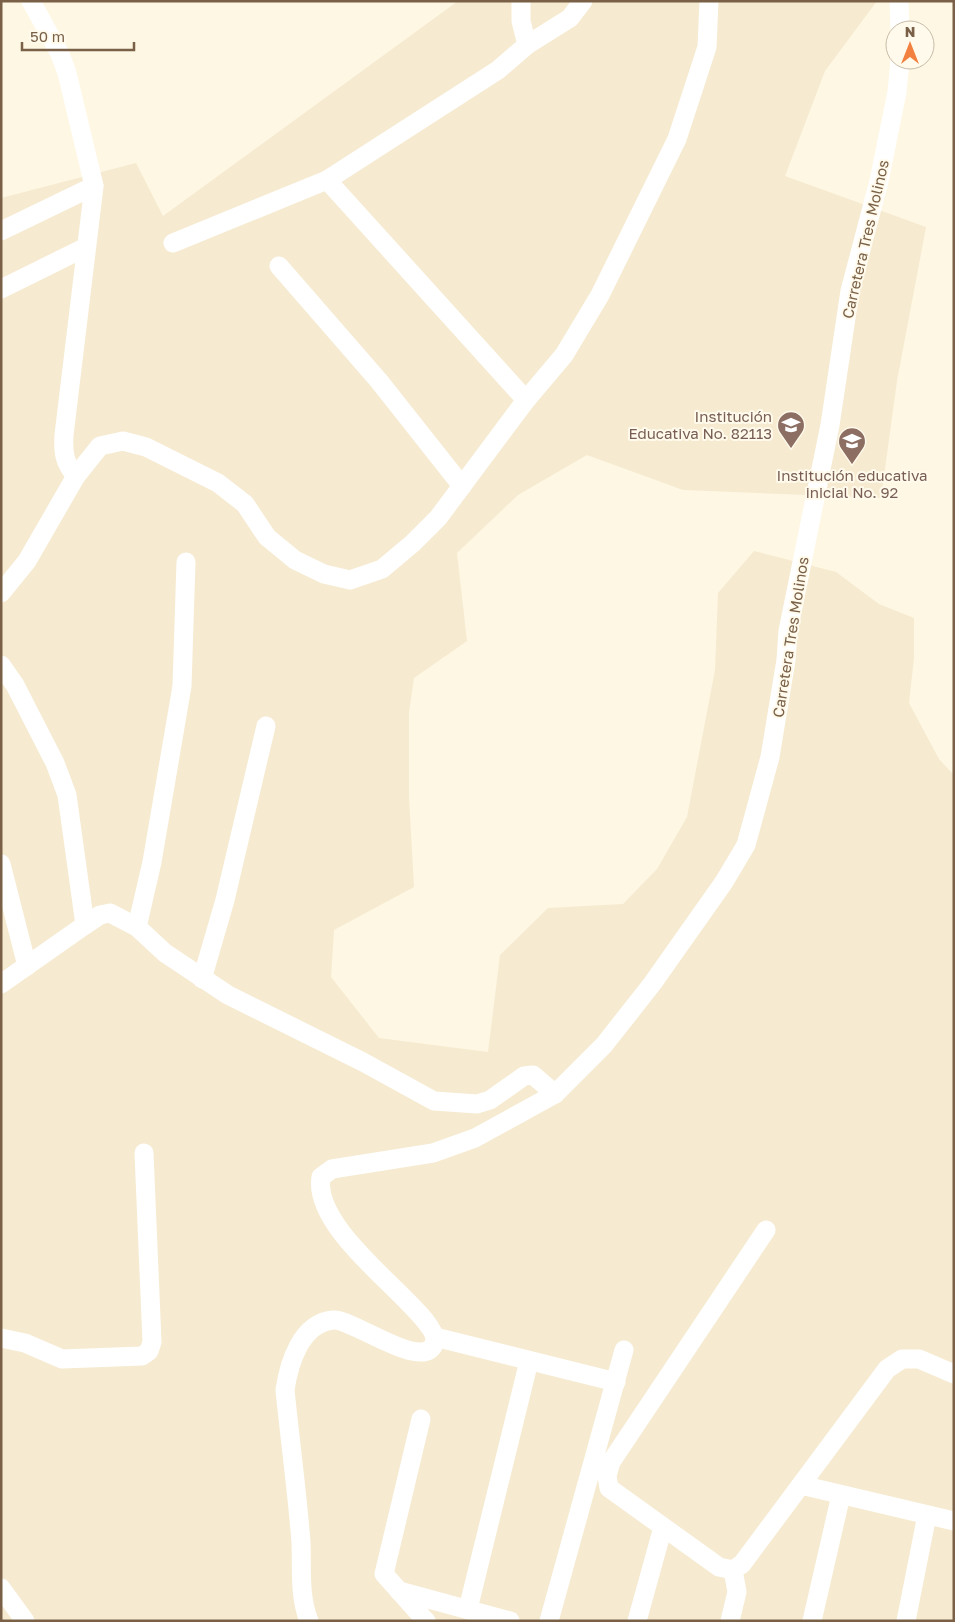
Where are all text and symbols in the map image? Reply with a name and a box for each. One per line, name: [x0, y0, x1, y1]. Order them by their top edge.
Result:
scale bar: [22, 20, 135, 52]
north arrow: [885, 20, 935, 70]
text: N: [905, 23, 915, 40]
text: 50 m: [30, 27, 65, 45]
street label: Carretera Tres Molinos: [838, 158, 892, 320]
place label: Institución Educativa No. 82113: [628, 407, 772, 442]
school or university icon: Institución Educativa No. 82113: [776, 410, 806, 449]
school or university icon: Institución educativa inicial No. 92: [837, 426, 867, 465]
place label: Institución educativa inicial No. 92: [776, 466, 928, 501]
street label: Carretera Tres Molinos: [768, 555, 812, 719]

